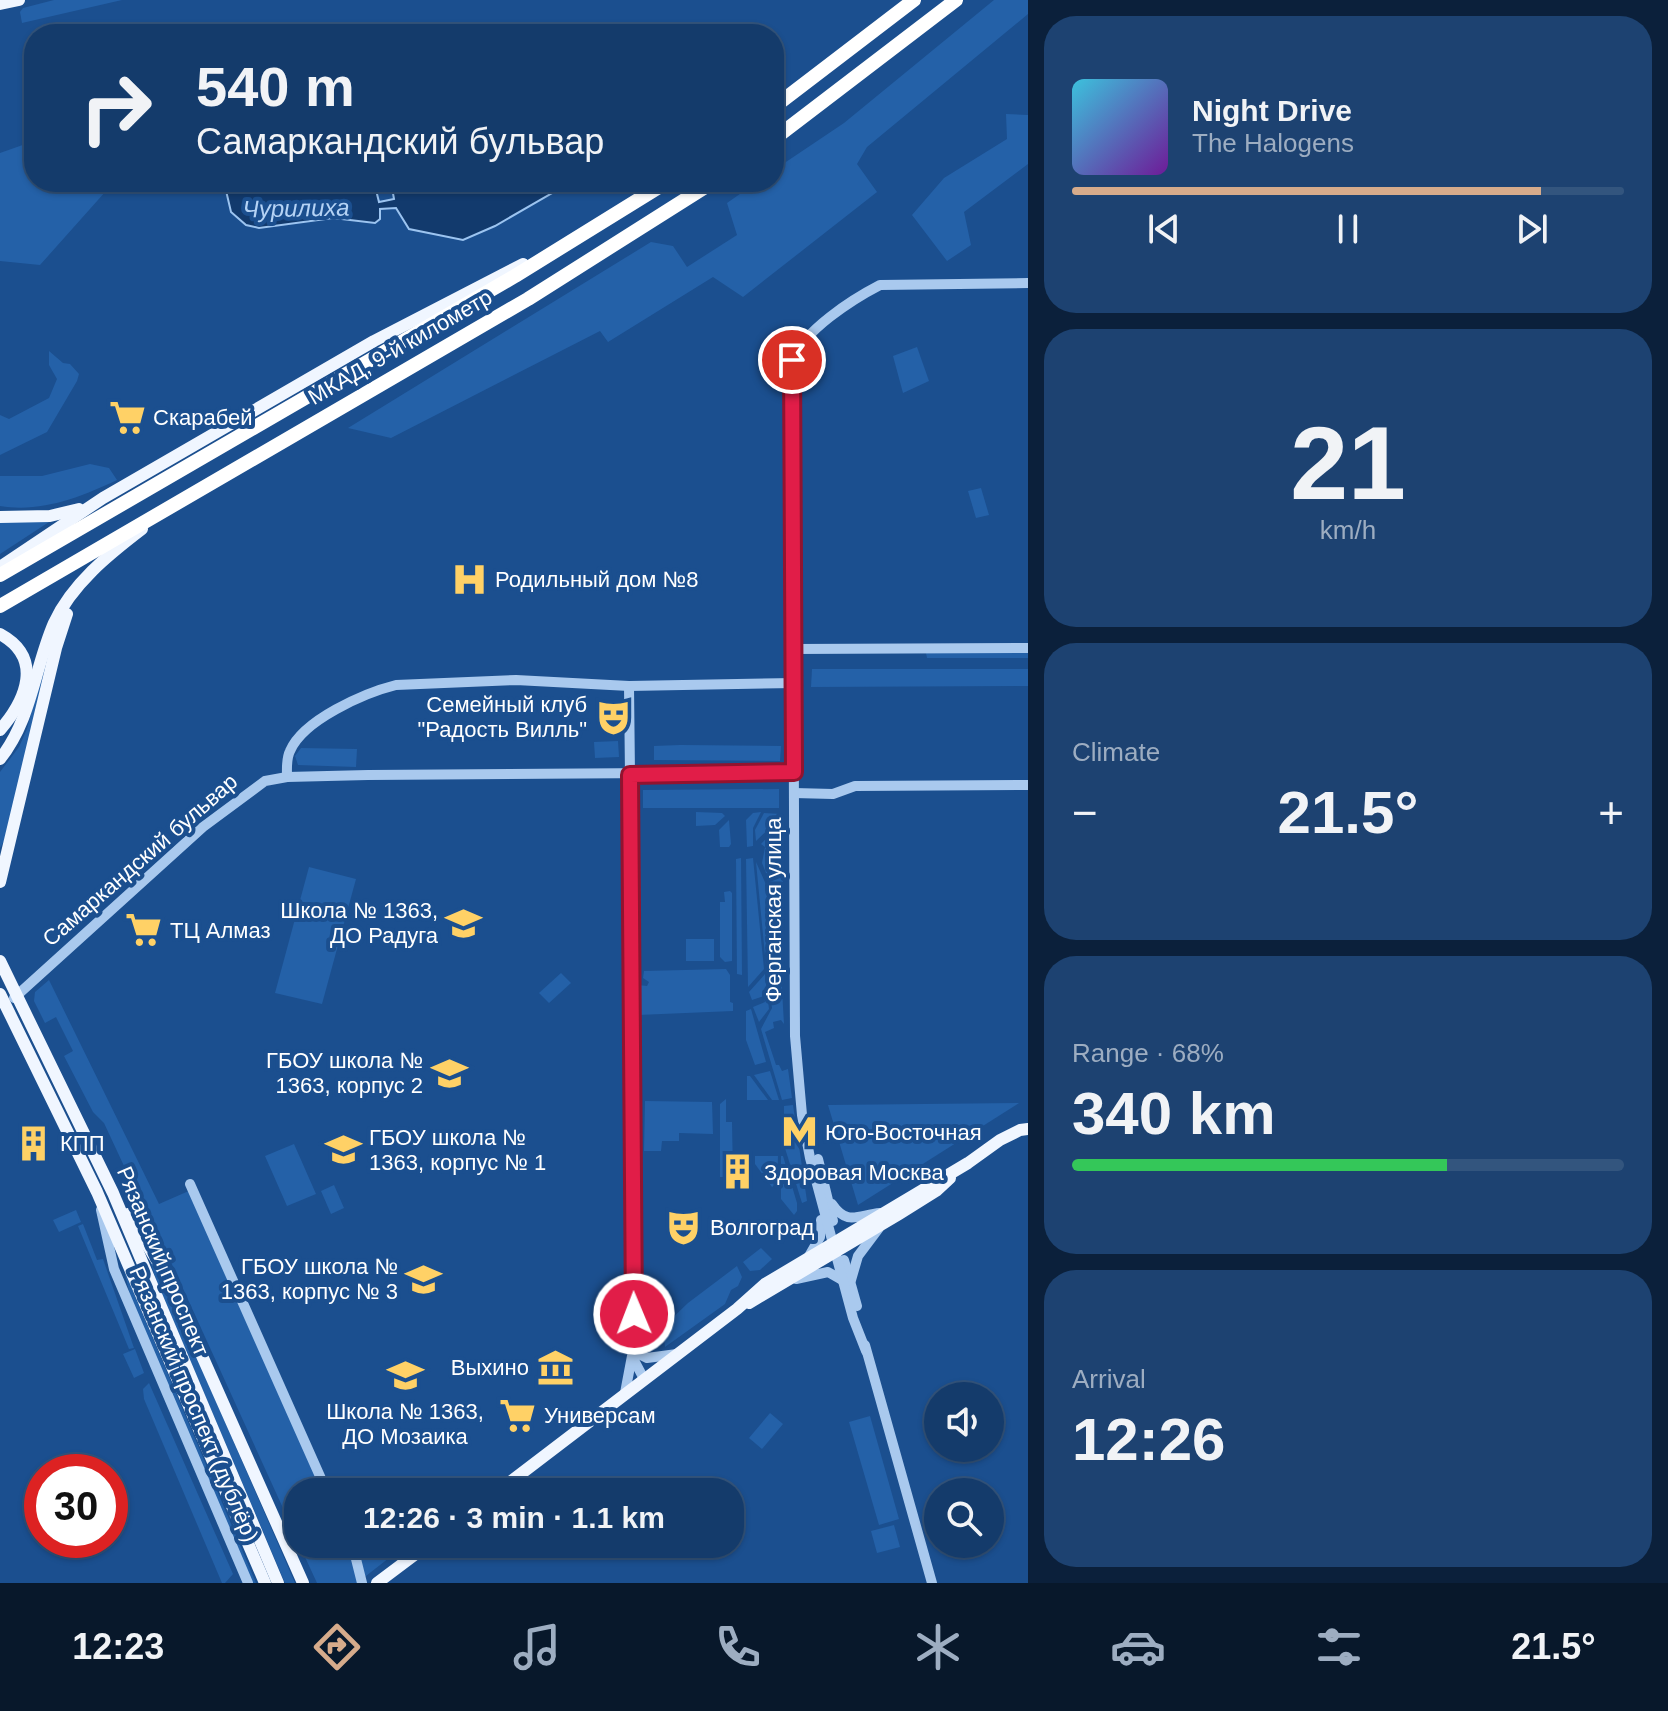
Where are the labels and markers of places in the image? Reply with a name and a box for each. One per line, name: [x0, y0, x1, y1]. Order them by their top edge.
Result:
pin: [758, 326, 826, 394]
supermarket icon: Скарабей: [108, 398, 146, 436]
place label: Скарабей: [153, 405, 253, 430]
hospital icon: Родильный дом №8: [450, 560, 488, 598]
place label: Родильный дом №8: [495, 567, 698, 592]
place label: Семейный клуб "Радость Вилль": [417, 692, 587, 742]
theatre icon: Семейный клуб "Радость Вилль": [594, 698, 632, 736]
place label: Школа № 1363, ДО Радуга: [280, 898, 439, 948]
school or university icon: Школа № 1363, ДО Радуга: [445, 904, 483, 942]
supermarket icon: ТЦ Алмаз: [125, 911, 163, 949]
place label: ТЦ Алмаз: [170, 918, 271, 943]
place label: ГБОУ школа № 1363, корпус 2: [266, 1048, 423, 1098]
school or university icon: ГБОУ школа № 1363, корпус 2: [430, 1054, 468, 1092]
metro station icon: Юго-Восточная: [780, 1113, 818, 1151]
place label: Юго-Восточная: [825, 1120, 982, 1145]
building icon: КПП: [15, 1124, 53, 1162]
place label: ГБОУ школа № 1363, корпус № 1: [369, 1125, 546, 1175]
place label: КПП: [60, 1131, 104, 1156]
school or university icon: ГБОУ школа № 1363, корпус № 1: [324, 1131, 362, 1169]
building icon: Здоровая Москва: [719, 1153, 757, 1191]
place label: Здоровая Москва: [764, 1160, 944, 1185]
theatre icon: Волгоград: [665, 1208, 703, 1246]
place label: Волгоград: [710, 1215, 815, 1240]
place label: ГБОУ школа № 1363, корпус № 3: [221, 1254, 398, 1304]
school or university icon: ГБОУ школа № 1363, корпус № 3: [405, 1260, 443, 1298]
museum icon: Выхино: [536, 1348, 574, 1386]
place label: Выхино: [451, 1355, 529, 1380]
school or university icon: Школа № 1363, ДО Мозаика: [386, 1356, 424, 1394]
supermarket icon: Универсам: [499, 1396, 537, 1434]
place label: Школа № 1363, ДО Мозаика: [326, 1399, 484, 1449]
place label: Универсам: [544, 1403, 656, 1428]

